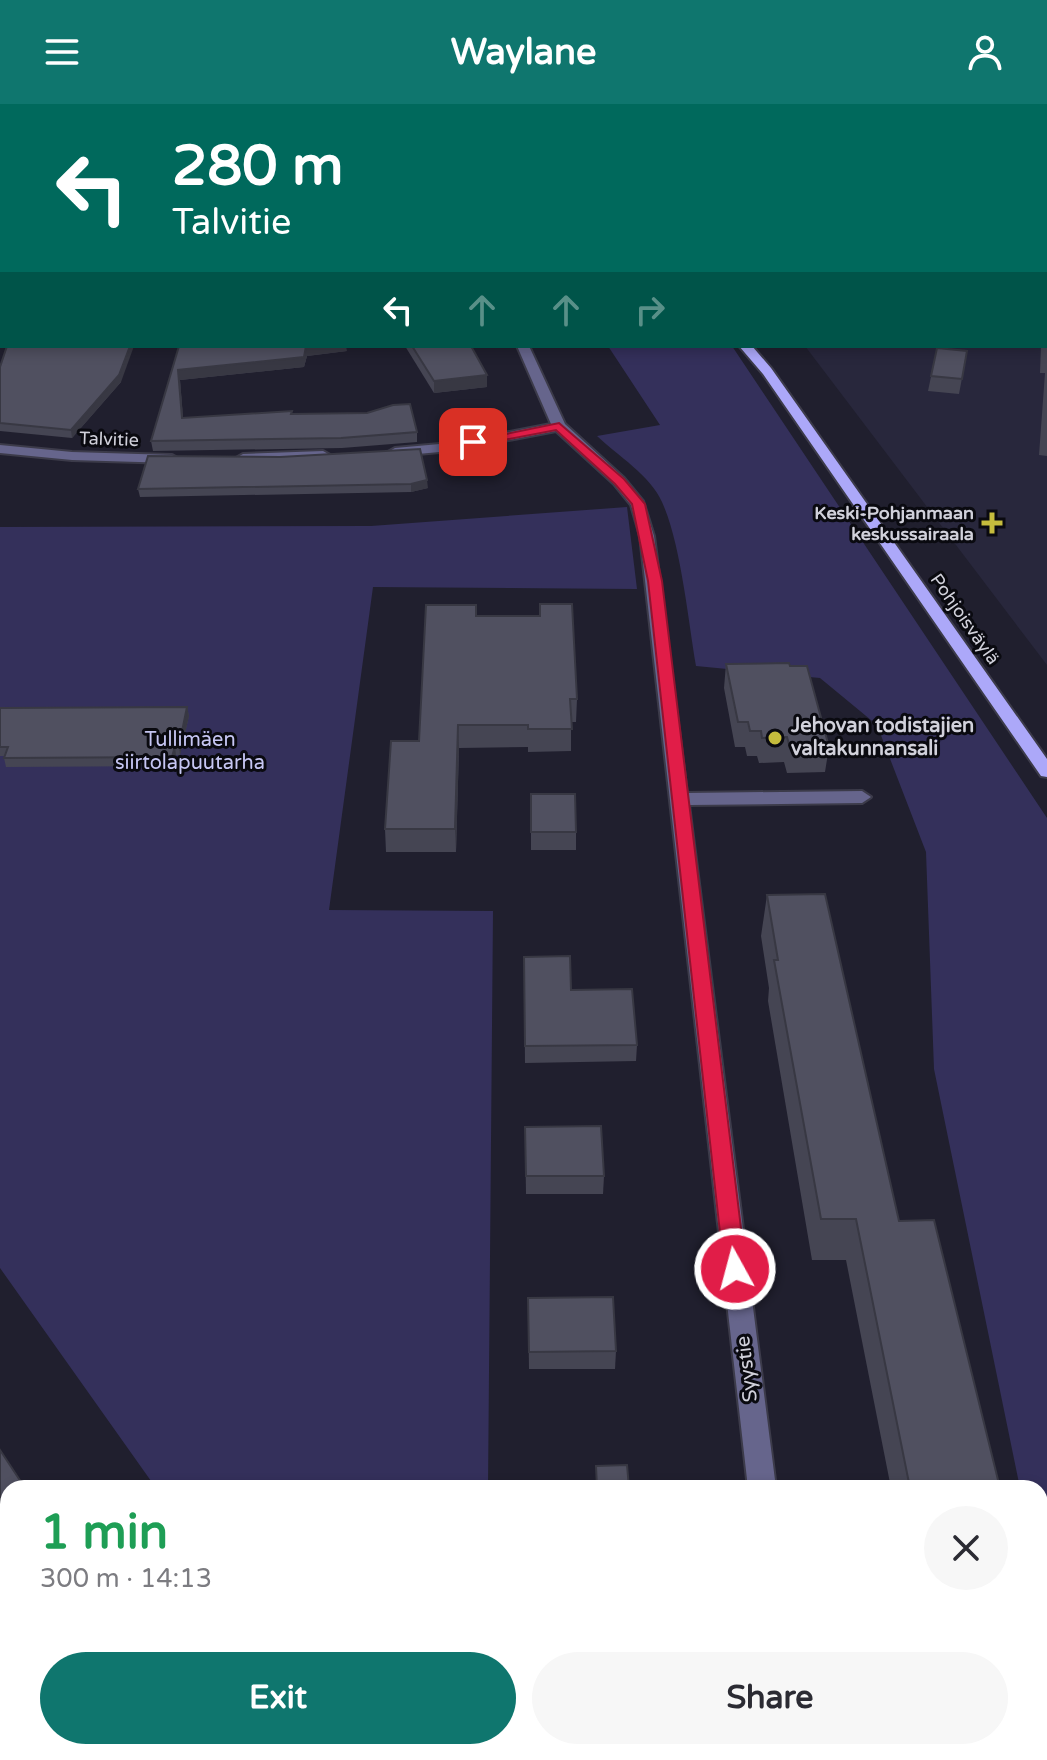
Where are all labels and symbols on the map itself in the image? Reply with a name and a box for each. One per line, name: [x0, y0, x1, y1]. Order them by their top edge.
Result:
pin: [439, 408, 507, 476]
street label: Talvitie: [79, 427, 139, 451]
place label: Keski-Pohjanmaan keskussairaala: [814, 502, 974, 545]
marker: Keski-Pohjanmaan keskussairaala: [981, 512, 1003, 534]
street label: Pohjoisväylä: [926, 569, 1004, 669]
place label: Jehovan todistajien valtakunnansali: [790, 714, 974, 761]
park label: Tullimäen siirtolapuutarha: [115, 728, 265, 775]
marker: Jehovan todistajien valtakunnansali: [766, 729, 784, 747]
position arrow: [693, 1227, 777, 1311]
street label: Syystie: [731, 1334, 763, 1404]

